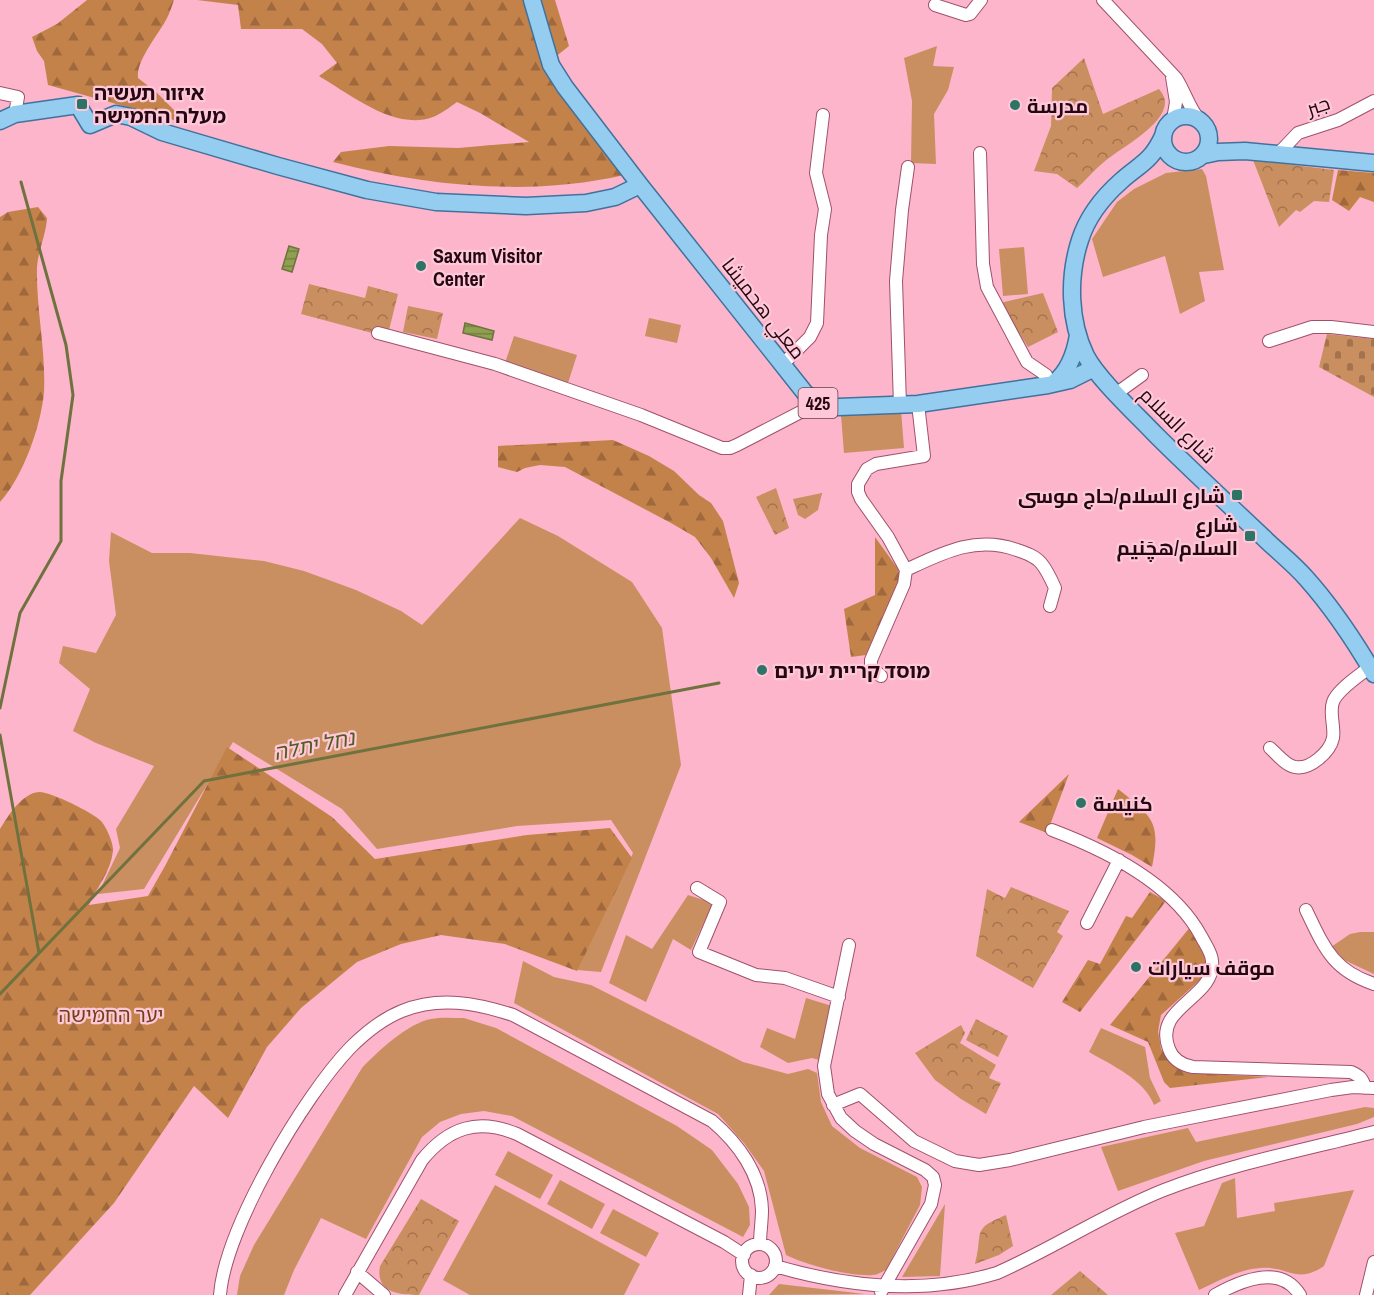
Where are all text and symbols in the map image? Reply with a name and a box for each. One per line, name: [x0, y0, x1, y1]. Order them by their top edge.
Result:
place label: איזור תעשיה מעלה החמישה: [94, 79, 226, 129]
street label: جبر: [1302, 89, 1333, 122]
place label: مدرسة: [1027, 92, 1088, 119]
marker: איזור תעשיה מעלה החמישה: [75, 97, 89, 111]
marker: مدرسة: [1008, 98, 1022, 112]
place label: Saxum Visitor Center: [433, 242, 543, 292]
street label: معلي هحميشا: [714, 252, 812, 366]
marker: Saxum Visitor Center: [414, 259, 428, 273]
street label: شارع السلام: [1133, 381, 1222, 470]
road number: 425: [798, 388, 838, 418]
place label: شارع السلام/حاج موسى: [1018, 482, 1225, 510]
marker: شارع السلام/حاج موسى: [1230, 488, 1244, 502]
place label: شارع السلام/هچَنيم: [1116, 511, 1238, 562]
marker: شارع السلام/هچَنيم: [1243, 529, 1257, 543]
place label: מוסד קריית יערים: [774, 657, 930, 684]
marker: מוסד קריית יערים: [755, 663, 769, 677]
water label: נחל יתלה: [271, 723, 359, 767]
place label: كنيسة: [1093, 790, 1153, 817]
marker: كنيسة: [1074, 796, 1088, 810]
place label: موقف سيارات: [1148, 954, 1275, 981]
marker: موقف سيارات: [1129, 960, 1143, 974]
park label: יער החמישה: [59, 1001, 163, 1028]

